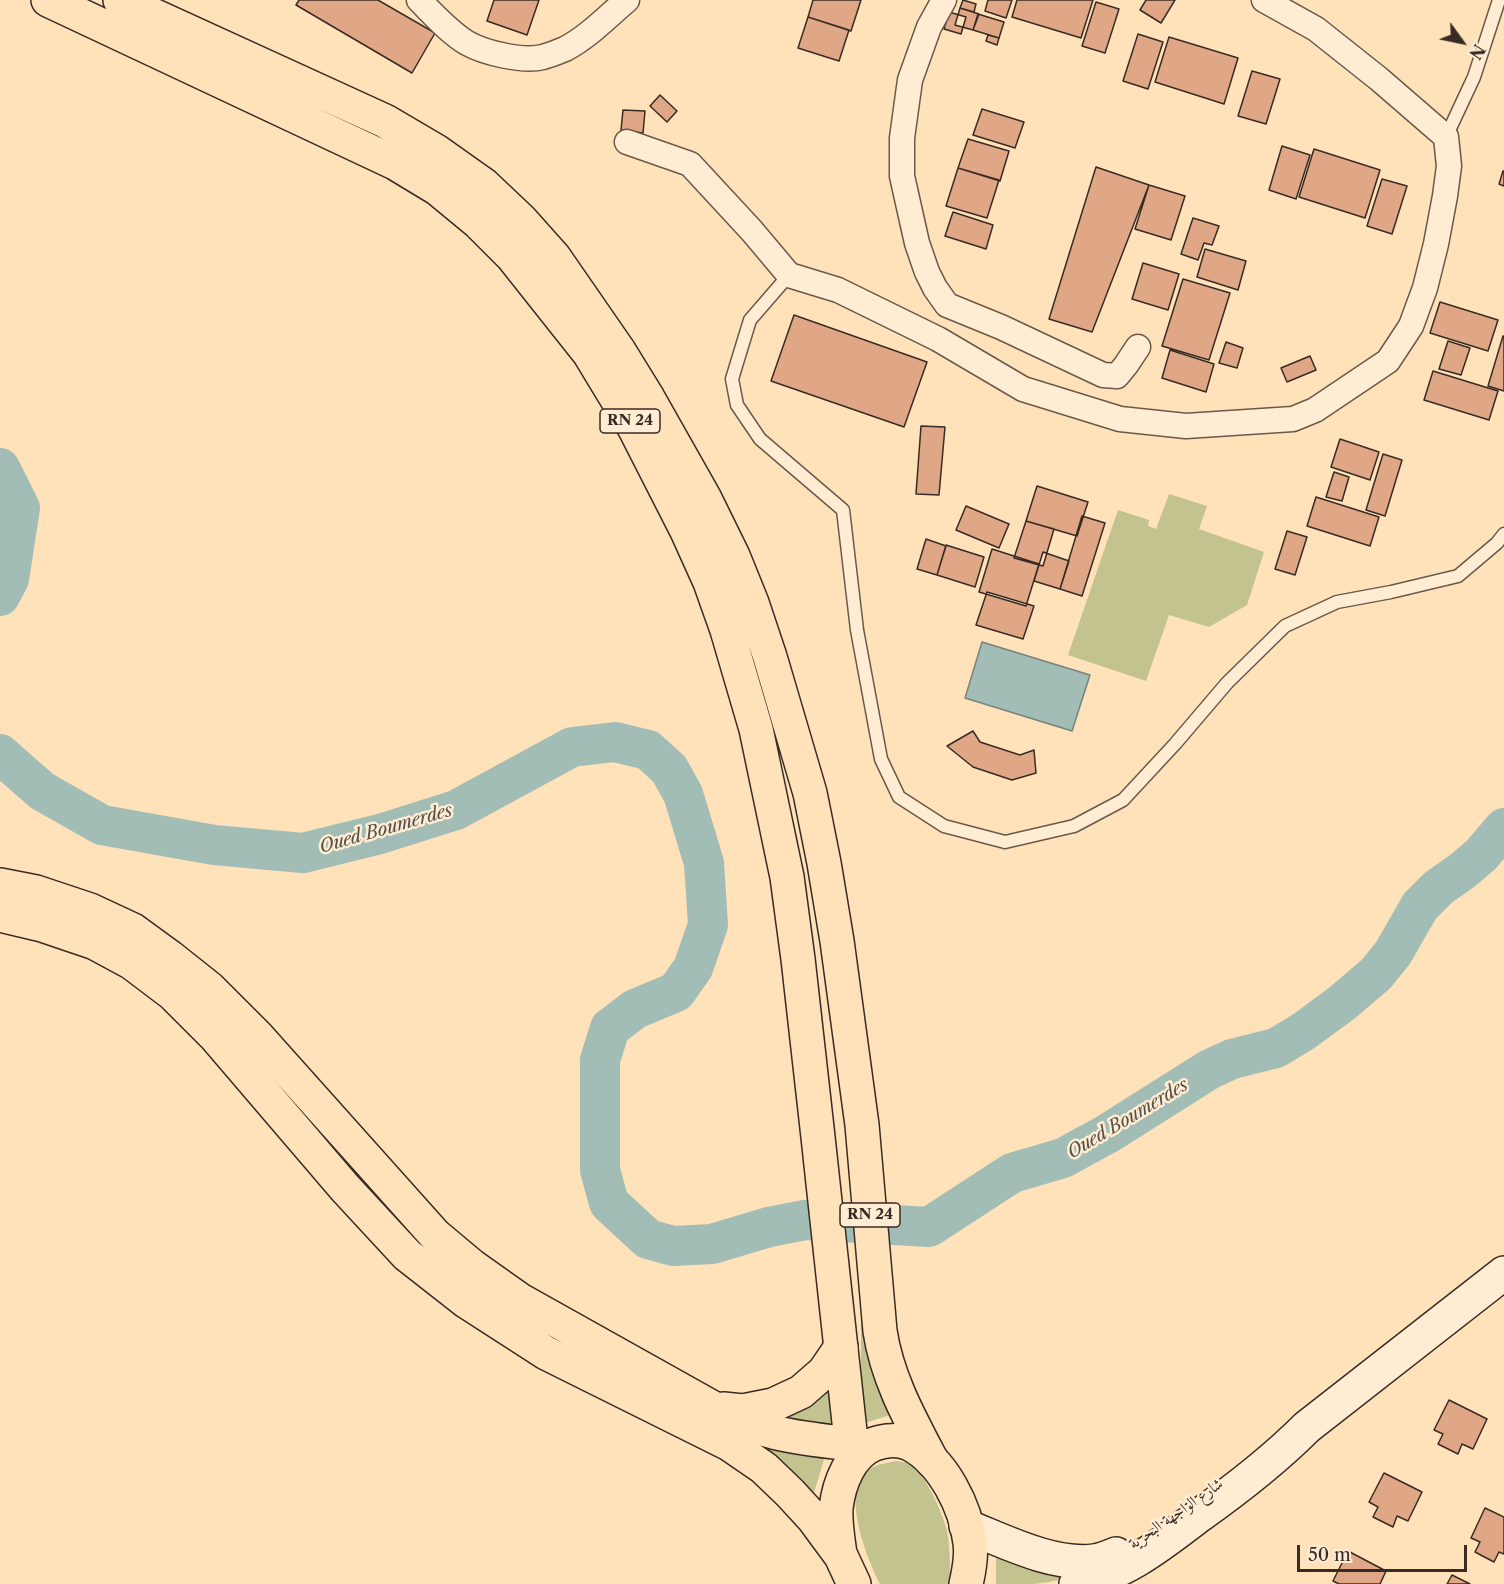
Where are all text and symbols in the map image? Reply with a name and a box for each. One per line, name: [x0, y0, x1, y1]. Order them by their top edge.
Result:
north arrow: [1432, 12, 1492, 72]
text: N: [1465, 41, 1489, 63]
road number: RN 24: [600, 409, 660, 433]
water label: Oued Boumerdes: [317, 800, 455, 858]
water label: Oued Boumerdes: [1063, 1074, 1193, 1164]
road number: RN 24: [840, 1203, 900, 1227]
street label: شارع الواجهة البحرية: [1125, 1474, 1227, 1554]
scale bar: [1300, 1533, 1470, 1571]
text: 50 m: [1308, 1544, 1351, 1566]

